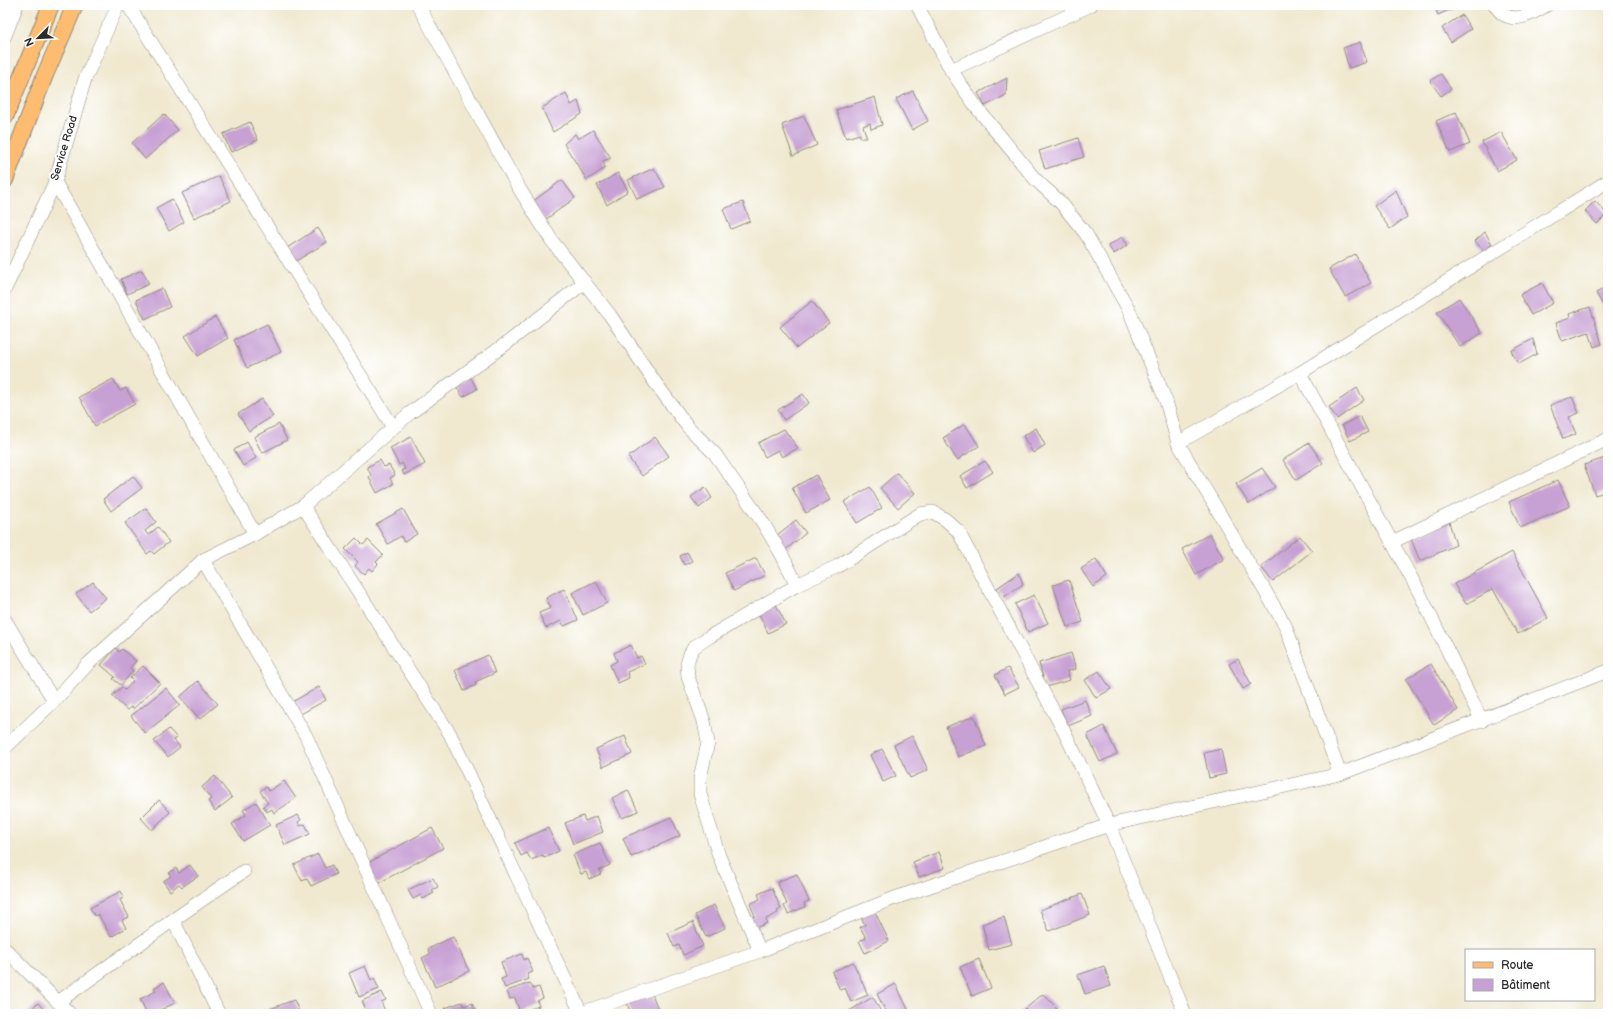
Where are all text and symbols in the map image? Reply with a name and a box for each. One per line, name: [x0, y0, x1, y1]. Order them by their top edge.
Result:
north arrow: [18, 18, 58, 58]
text: N: [22, 35, 37, 48]
street label: Service Road: [48, 114, 80, 182]
legend: [1465, 949, 1595, 1001]
text: Route: [1501, 958, 1533, 973]
text: Bâtiment: [1501, 978, 1550, 993]

